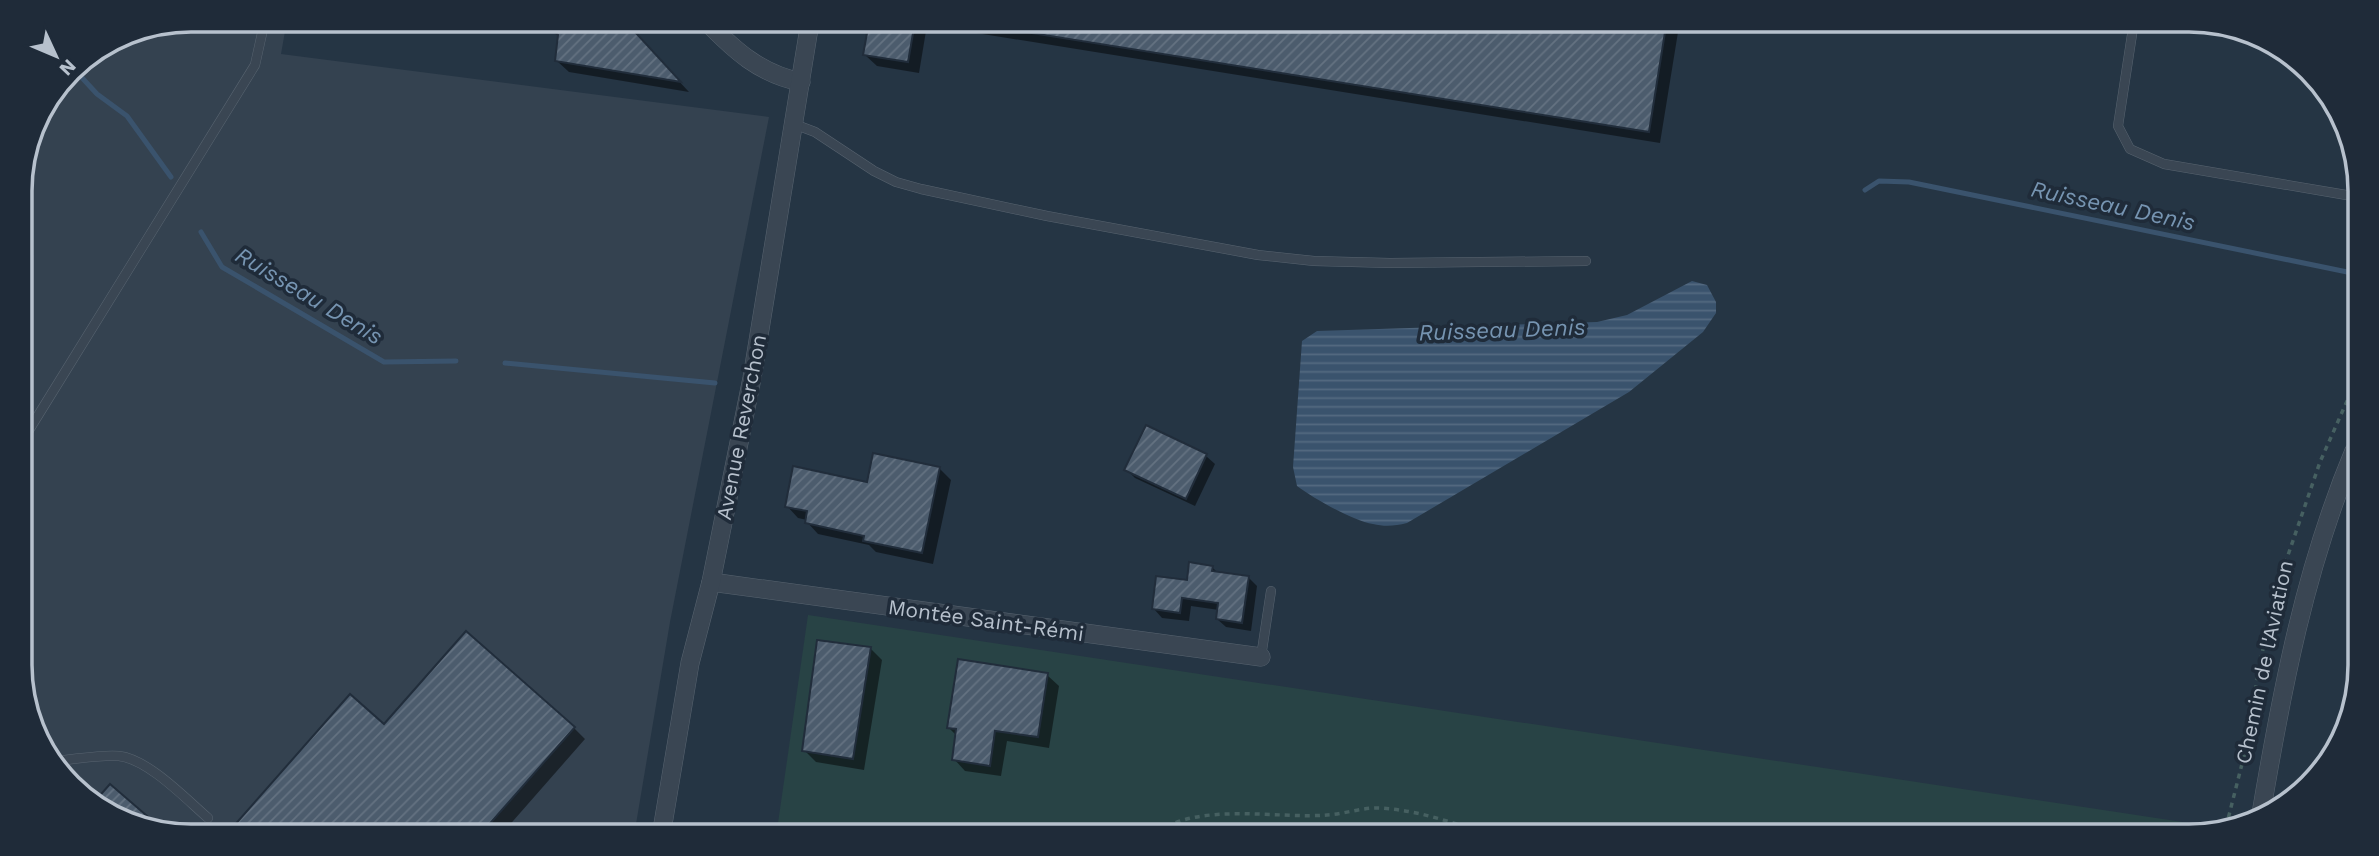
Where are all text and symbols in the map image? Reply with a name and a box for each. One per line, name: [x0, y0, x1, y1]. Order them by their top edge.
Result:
north arrow: [21, 21, 91, 91]
text: N: [55, 54, 81, 81]
water label: Ruisseau Denis: [2029, 175, 2198, 237]
water label: Ruisseau Denis: [230, 241, 388, 351]
water label: Ruisseau Denis: [1418, 314, 1586, 346]
street label: Avenue Reverchon: [711, 332, 771, 522]
street label: Chemin de l'Aviation: [2230, 558, 2298, 766]
street label: Montée Saint-Rémi: [886, 594, 1086, 646]

